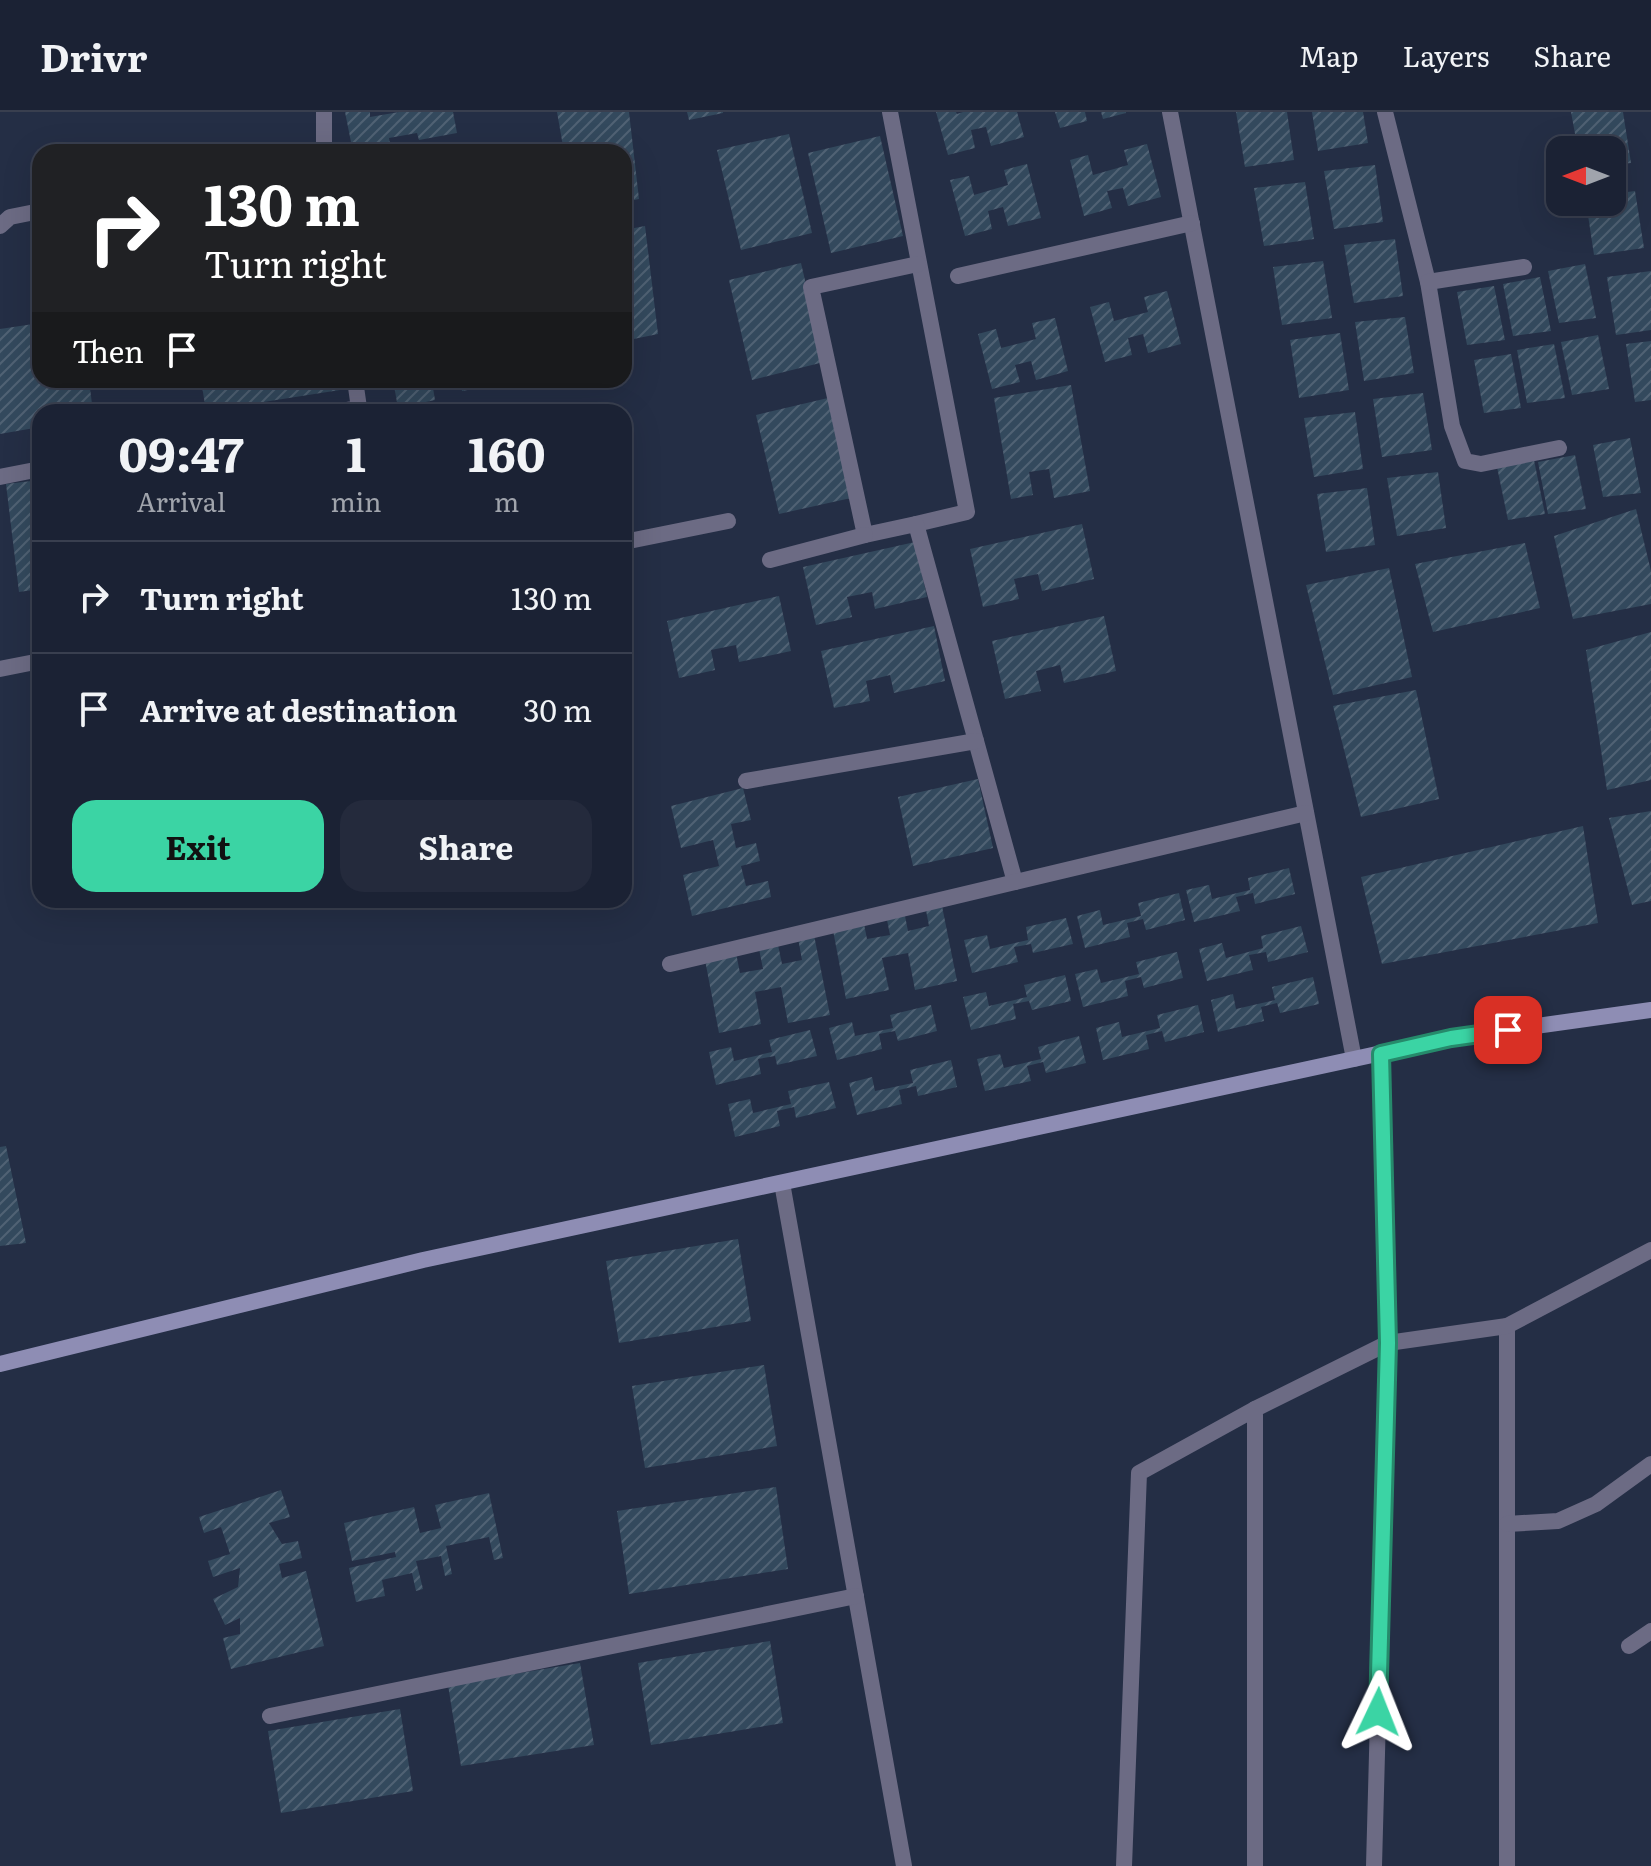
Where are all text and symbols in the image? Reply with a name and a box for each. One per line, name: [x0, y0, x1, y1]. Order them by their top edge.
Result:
text: Drivr: [40, 27, 147, 84]
text: Map: [1299, 34, 1358, 76]
text: Layers: [1402, 34, 1489, 76]
text: Share: [1533, 34, 1611, 76]
north arrow: [1546, 136, 1626, 216]
map controls: [1546, 136, 1626, 216]
text: 130 m: [204, 160, 360, 243]
icon: right: [72, 176, 176, 280]
text: Turn right: [204, 236, 387, 289]
text: Then: [72, 328, 144, 372]
icon: arrive: [160, 328, 204, 372]
text: 09:47: [119, 416, 244, 487]
text: 1: [346, 416, 366, 487]
text: 160: [468, 416, 545, 487]
text: Arrival: [137, 481, 226, 520]
text: min: [330, 481, 381, 520]
text: m: [494, 481, 519, 520]
icon: right: [72, 575, 116, 619]
text: Turn right: [140, 575, 304, 619]
text: 130 m: [511, 575, 592, 619]
icon: arrive: [72, 687, 116, 731]
text: Arrive at destination: [140, 687, 457, 731]
text: 30 m: [523, 687, 592, 731]
button: Exit: [72, 800, 324, 892]
button: Share: [340, 800, 592, 892]
pin: [1474, 996, 1542, 1064]
icon: arrive: [1486, 1008, 1530, 1052]
position arrow: [1336, 1670, 1420, 1754]

